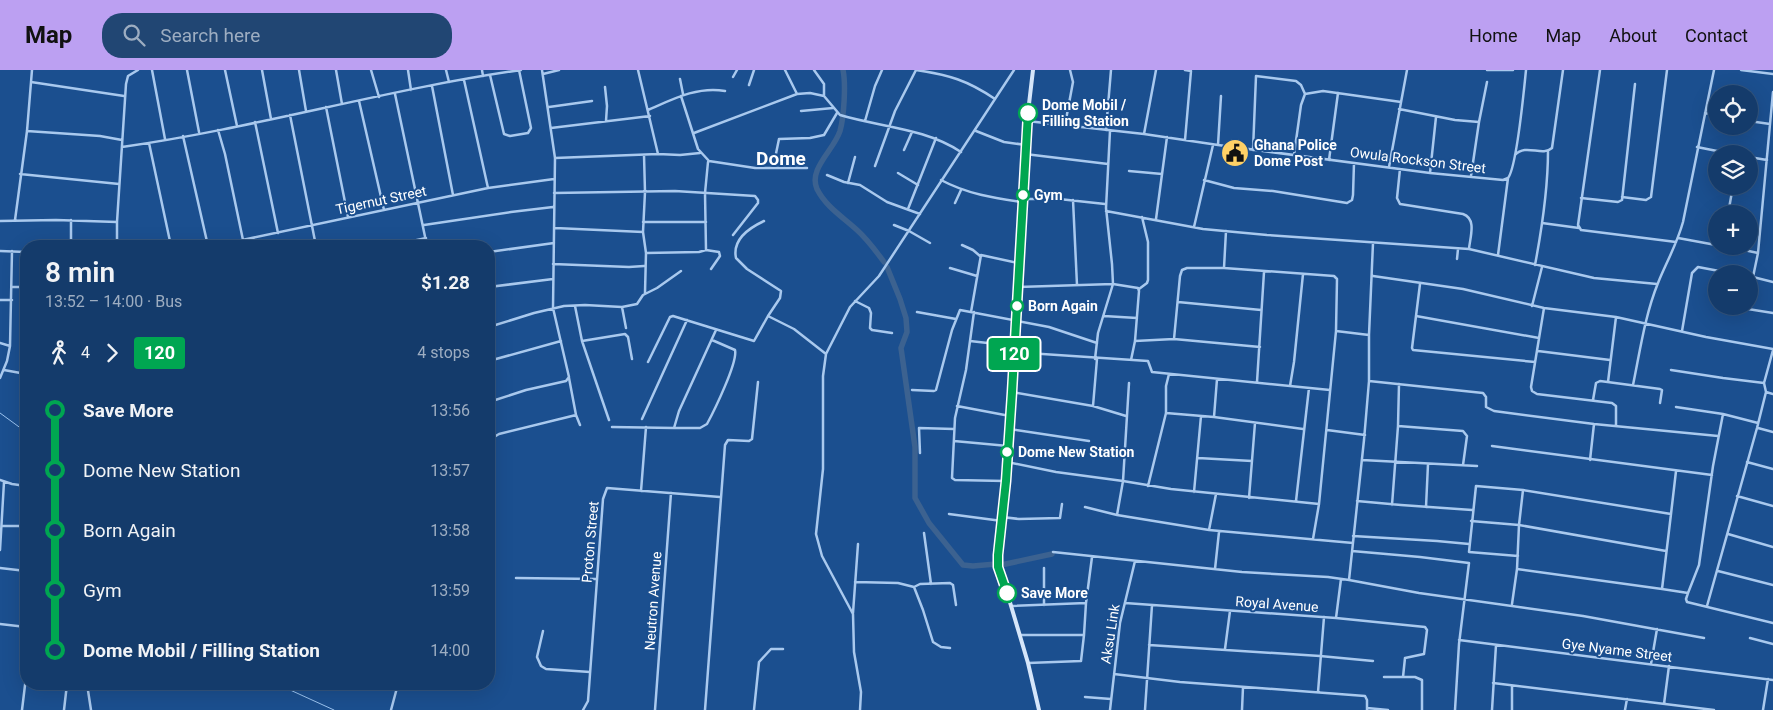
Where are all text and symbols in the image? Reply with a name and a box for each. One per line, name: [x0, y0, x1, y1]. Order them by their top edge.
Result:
search box: [102, 13, 452, 58]
text: Map: [25, 21, 72, 49]
icon: search: [120, 21, 148, 49]
text: Search here: [160, 24, 260, 47]
text: Home: [1469, 25, 1518, 46]
text: Map: [1546, 25, 1581, 46]
text: About: [1609, 25, 1657, 46]
text: Contact: [1685, 25, 1748, 46]
map controls: [1708, 85, 1758, 315]
button: locate: [1708, 85, 1758, 135]
place label: Dome Mobil / Filling Station: [1042, 97, 1129, 129]
marker: Dome Mobil / Filling Station: [1018, 103, 1038, 123]
place label: Ghana Police Dome Post: [1254, 137, 1337, 169]
public building icon: Ghana Police Dome Post: [1220, 138, 1250, 168]
street label: Owula Rockson Street: [1349, 144, 1487, 176]
button: layers: [1708, 145, 1758, 195]
district label: Dome: [756, 147, 806, 170]
street label: Tigernut Street: [334, 183, 428, 217]
place label: Gym: [1034, 187, 1063, 203]
marker: Gym: [1016, 188, 1030, 202]
button: +: [1708, 205, 1758, 255]
text: 8 min: [45, 256, 115, 289]
button: −: [1708, 265, 1758, 315]
text: $1.28: [421, 271, 470, 294]
text: 13:52 – 14:00 · Bus: [45, 292, 182, 311]
place label: Born Again: [1028, 298, 1098, 314]
marker: Born Again: [1010, 299, 1024, 313]
line badge: 120: [985, 338, 1043, 370]
icon: walk: [45, 339, 73, 367]
icon: forward: [98, 339, 126, 367]
text: 120: [144, 342, 175, 363]
text: 4: [81, 343, 90, 362]
text: 4 stops: [417, 343, 470, 362]
text: 120: [999, 343, 1029, 364]
text: Save More: [83, 399, 174, 422]
text: 13:56: [430, 401, 470, 420]
place label: Dome New Station: [1018, 444, 1135, 460]
marker: Dome New Station: [1000, 445, 1014, 459]
text: Dome New Station: [83, 459, 240, 482]
text: 13:57: [430, 461, 470, 480]
street label: Proton Street: [578, 500, 602, 584]
text: Born Again: [83, 519, 176, 542]
text: 13:58: [430, 521, 470, 540]
street label: Neutron Avenue: [642, 551, 664, 651]
text: Gym: [83, 579, 122, 602]
text: 13:59: [430, 581, 470, 600]
marker: Save More: [997, 583, 1017, 603]
place label: Save More: [1021, 585, 1088, 601]
street label: Royal Avenue: [1235, 593, 1319, 615]
street label: Aksu Link: [1097, 602, 1123, 665]
street label: Gye Nyame Street: [1561, 635, 1674, 665]
text: Dome Mobil / Filling Station: [83, 639, 320, 662]
text: 14:00: [430, 641, 470, 660]

